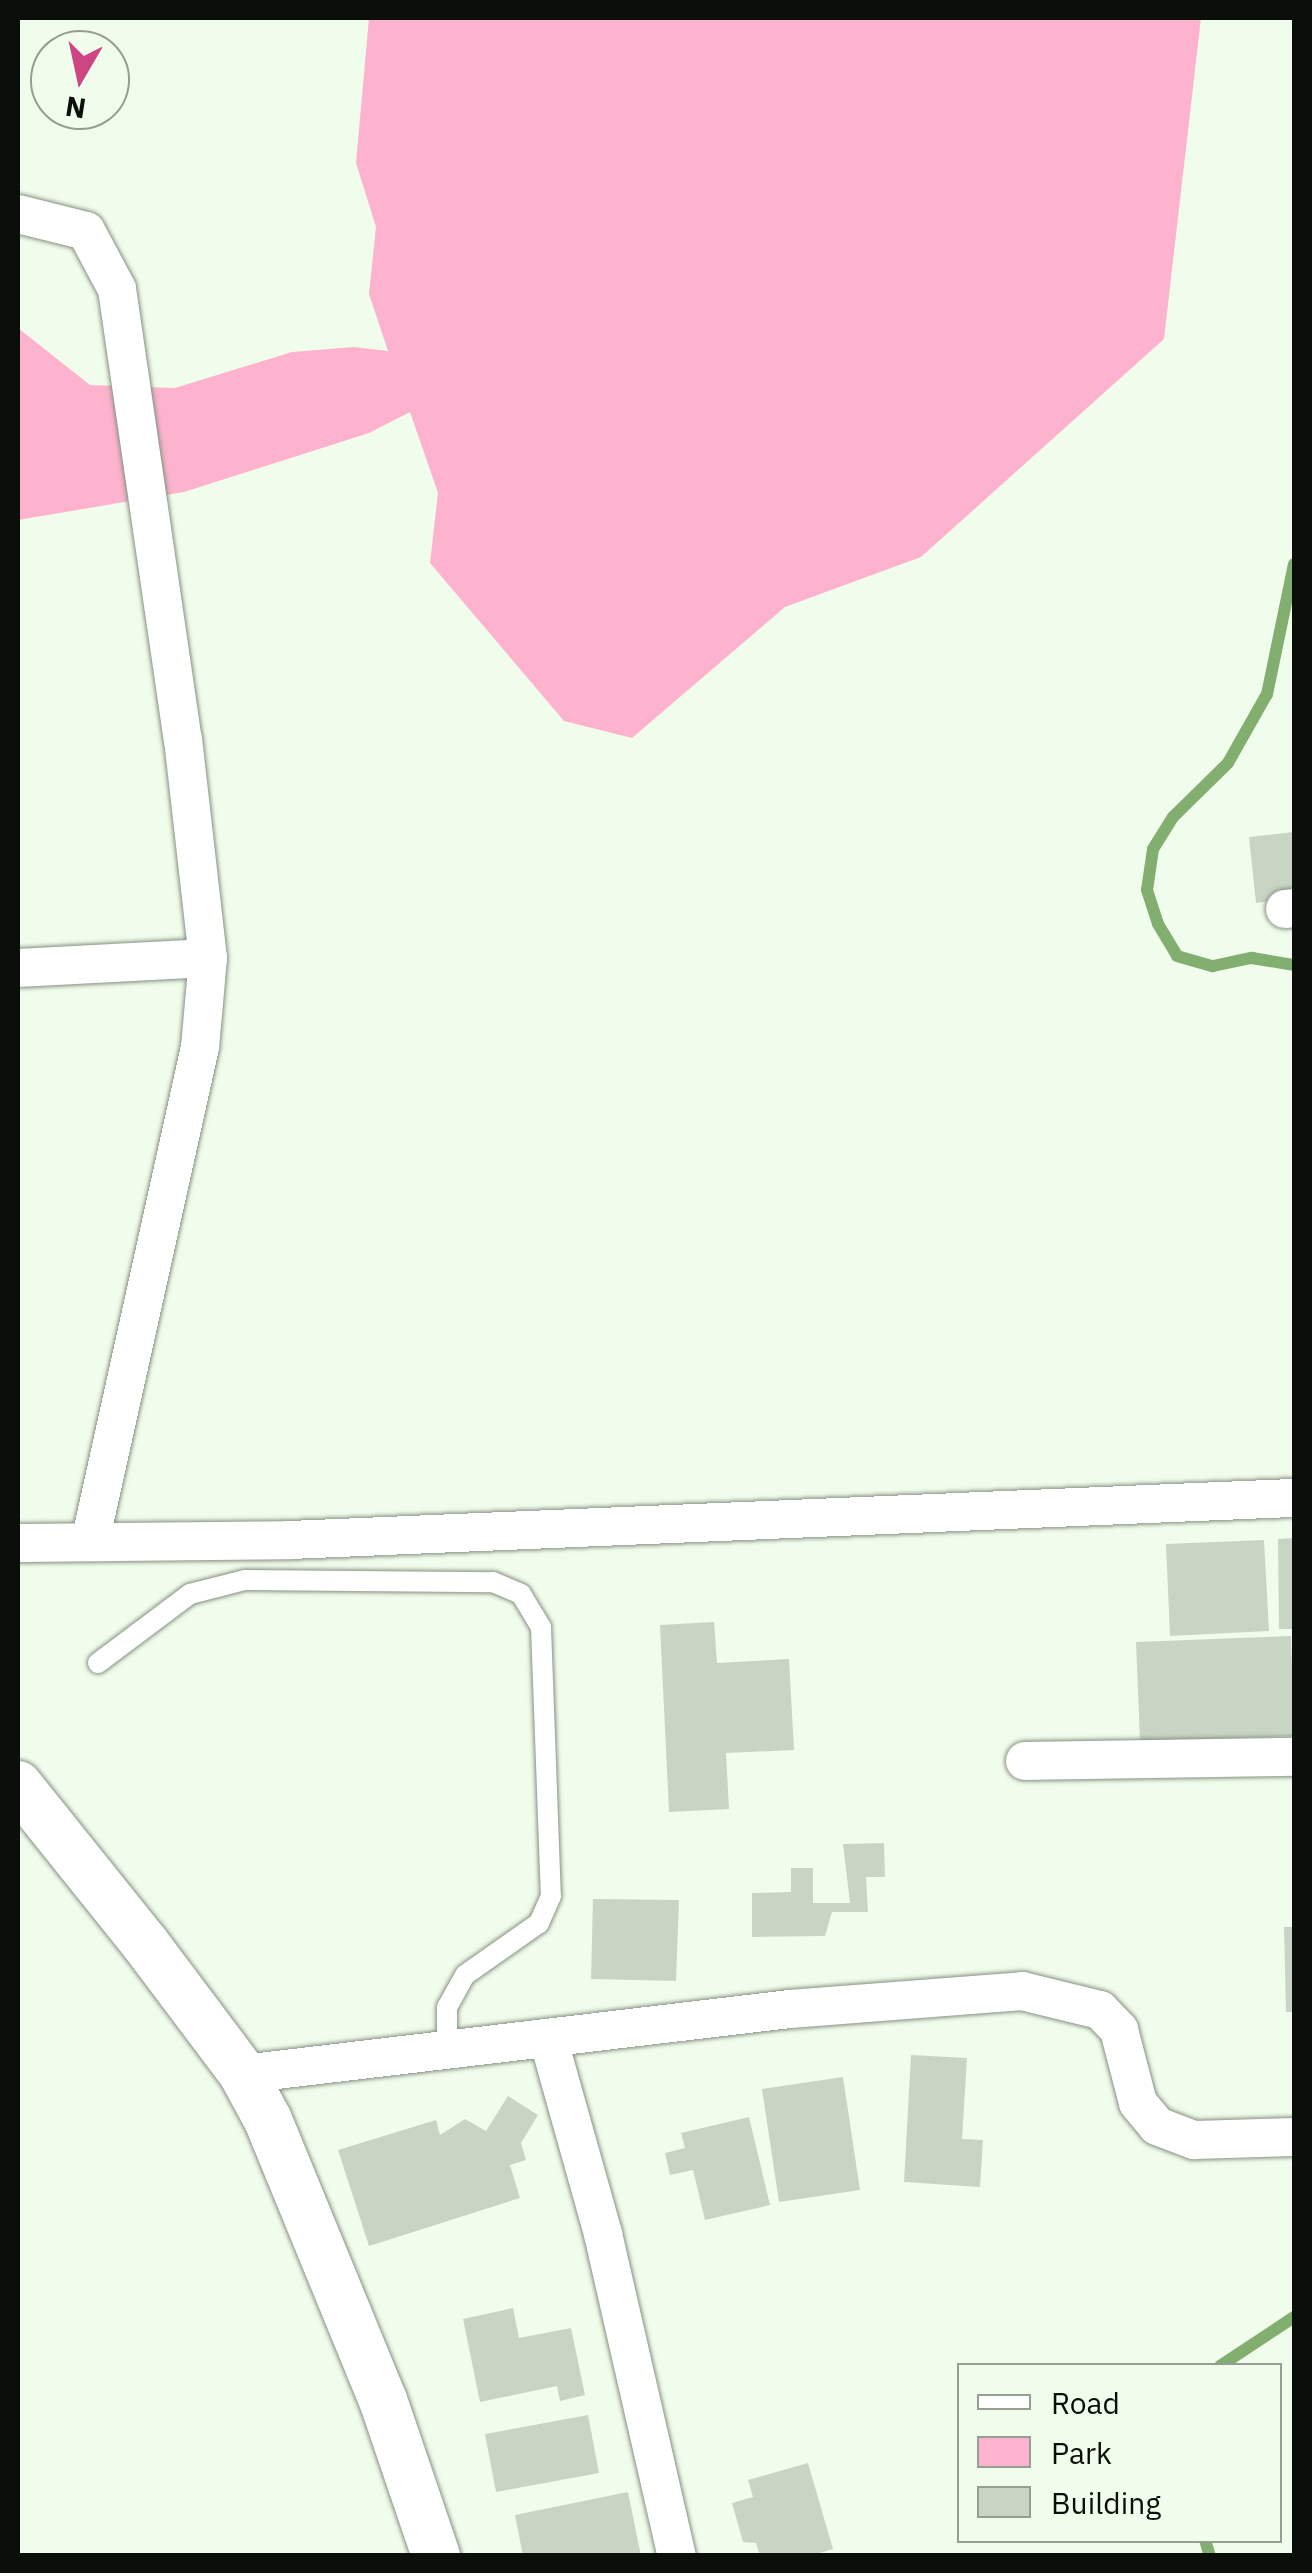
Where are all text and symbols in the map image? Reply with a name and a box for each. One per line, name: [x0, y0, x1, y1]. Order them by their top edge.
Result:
north arrow: [30, 30, 130, 130]
text: N: [63, 88, 88, 128]
legend: [957, 2363, 1282, 2543]
text: Road: [1051, 2383, 1120, 2422]
text: Park: [1051, 2433, 1112, 2472]
text: Building: [1051, 2483, 1161, 2522]

